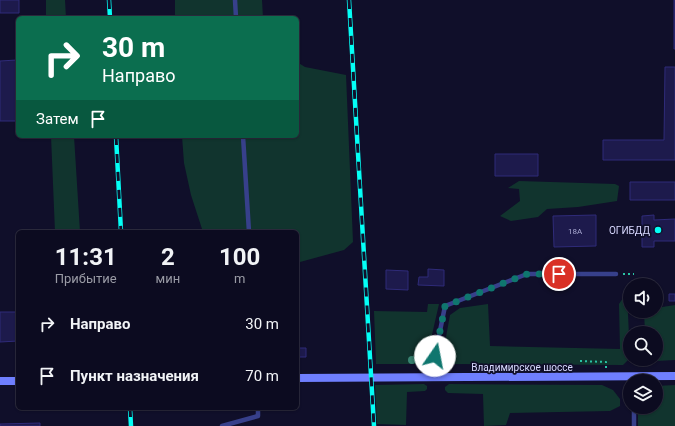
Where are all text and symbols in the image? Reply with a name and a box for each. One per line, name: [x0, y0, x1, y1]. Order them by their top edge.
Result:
text: 30 m: [102, 31, 165, 64]
icon: right: [36, 32, 88, 84]
text: Направо: [102, 65, 175, 86]
icon: arrive: [87, 108, 109, 130]
text: Затем: [36, 110, 79, 128]
place label: ОГИБДД: [609, 225, 650, 236]
marker: ОГИБДД: [653, 225, 663, 235]
house number: 18А: [568, 227, 583, 236]
text: 11:31: [55, 243, 117, 271]
text: 2: [161, 243, 175, 271]
text: 100: [219, 243, 260, 271]
pin: [542, 257, 576, 291]
icon: arrive: [548, 263, 570, 285]
text: Прибытие: [55, 271, 117, 286]
text: мин: [156, 271, 180, 286]
text: m: [234, 271, 245, 286]
map controls: [623, 278, 663, 414]
button: sound: [623, 278, 663, 318]
icon: right: [36, 313, 58, 335]
text: Направо: [70, 315, 131, 333]
text: 30 m: [245, 315, 279, 333]
button: search: [623, 326, 663, 366]
position arrow: [414, 335, 456, 377]
street label: Владимирское шоссе: [471, 362, 573, 373]
icon: arrive: [36, 365, 58, 387]
text: Пункт назначения: [70, 367, 199, 385]
text: 70 m: [245, 367, 279, 385]
button: layers: [623, 374, 663, 414]

